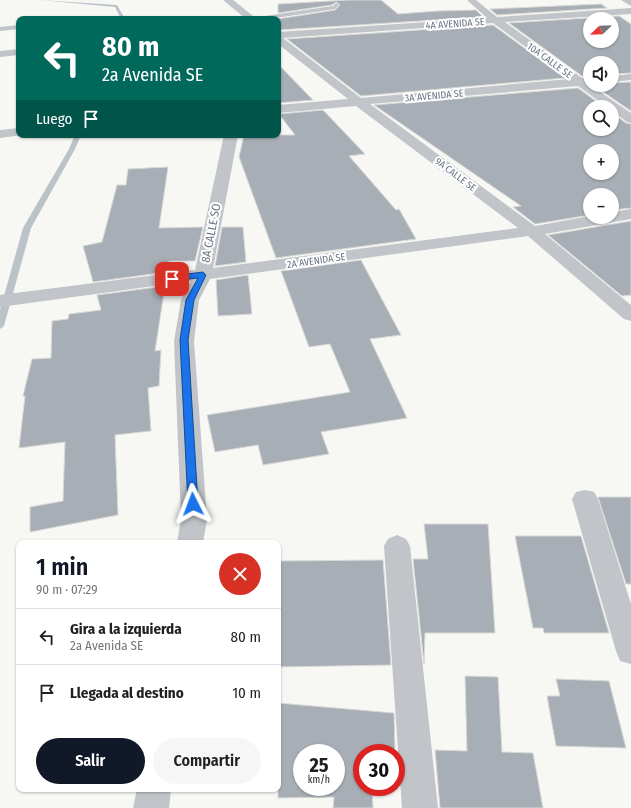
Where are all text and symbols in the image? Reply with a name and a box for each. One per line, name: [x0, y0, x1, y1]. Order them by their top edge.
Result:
north arrow: [583, 12, 619, 48]
map controls: [583, 12, 619, 224]
street label: 4A AVENIDA SE: [425, 16, 485, 32]
text: 80 m: [102, 30, 159, 63]
icon: left: [36, 32, 88, 84]
street label: 10A CALLE SE: [525, 40, 574, 81]
button: sound: [583, 56, 619, 92]
text: 2a Avenida SE: [102, 64, 203, 86]
street label: 3A AVENIDA SE: [404, 87, 464, 105]
button: search: [583, 100, 619, 136]
icon: arrive: [80, 108, 102, 130]
text: Luego: [36, 110, 72, 128]
button: +: [583, 144, 619, 180]
street label: 9A CALLE SE: [433, 155, 479, 194]
button: −: [583, 188, 619, 224]
street label: 8A CALLE SO: [198, 202, 224, 264]
street label: 2A AVENIDA SE: [286, 251, 346, 271]
pin: [155, 262, 189, 296]
icon: arrive: [161, 268, 183, 290]
position arrow: [172, 483, 214, 525]
text: 1 min: [36, 553, 88, 581]
button: close: [219, 553, 261, 595]
text: 90 m · 07:29: [36, 582, 98, 597]
text: Gira a la izquierda: [70, 620, 182, 638]
icon: left: [36, 626, 58, 648]
text: 80 m: [231, 628, 261, 646]
text: 2a Avenida SE: [70, 638, 143, 653]
icon: arrive: [36, 682, 58, 704]
text: Llegada al destino: [70, 684, 184, 702]
text: 10 m: [232, 684, 261, 702]
button: Salir: [36, 738, 145, 784]
button: Compartir: [153, 738, 261, 784]
speed limit sign: 30: [353, 744, 405, 796]
text: 25: [309, 753, 329, 777]
text: km/h: [308, 774, 330, 786]

